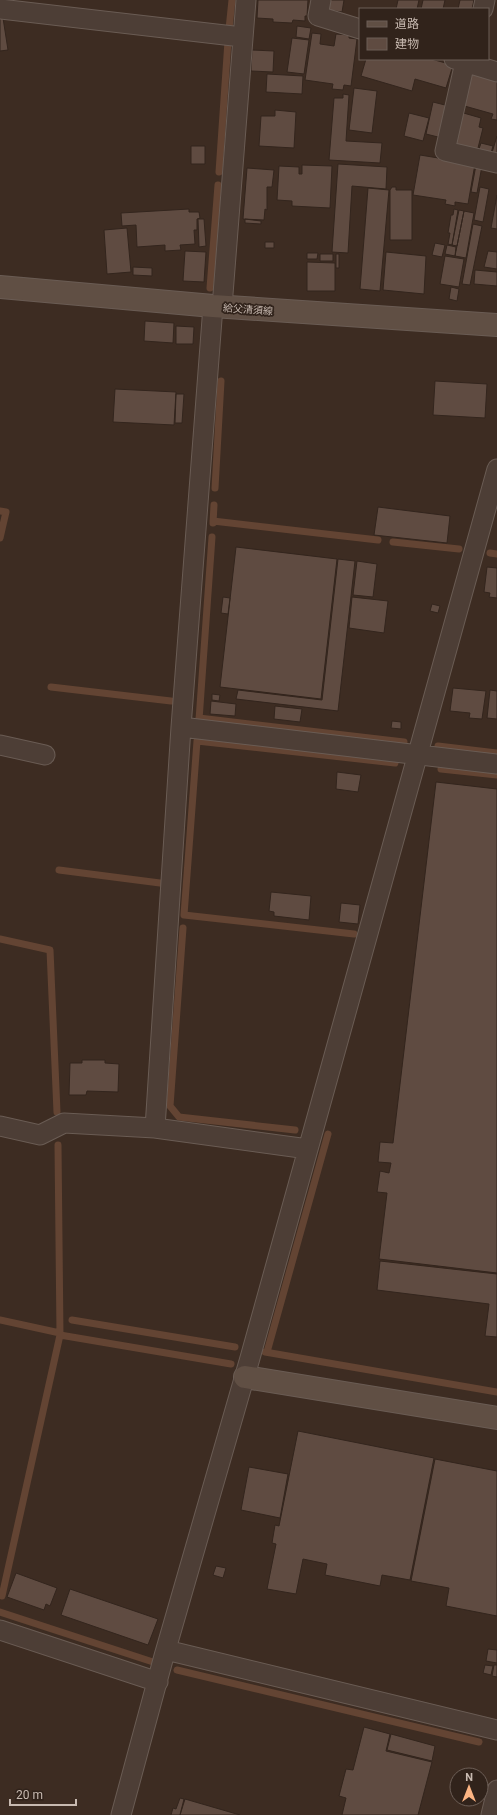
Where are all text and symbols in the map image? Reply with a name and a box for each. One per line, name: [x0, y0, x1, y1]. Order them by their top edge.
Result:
legend: [359, 8, 489, 60]
text: 道路: [395, 17, 419, 31]
text: 建物: [395, 37, 419, 51]
street label: 給父清須線: [223, 302, 273, 317]
north arrow: [449, 1767, 489, 1807]
text: N: [465, 1771, 473, 1784]
scale bar: [10, 1781, 76, 1807]
text: 20 m: [16, 1788, 43, 1802]

